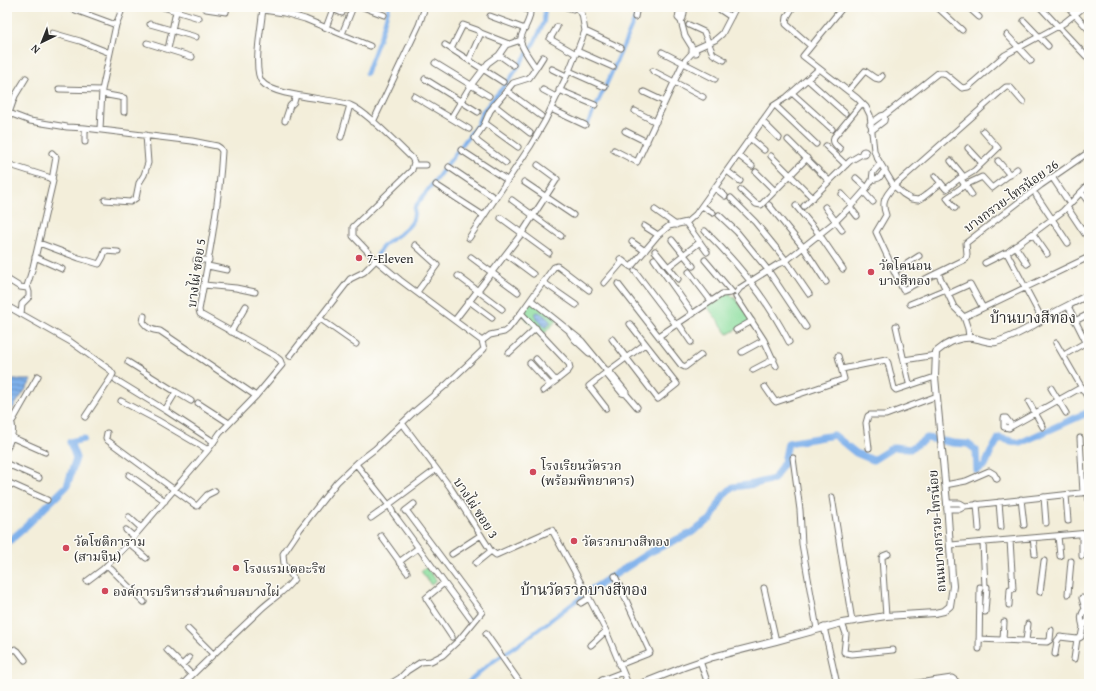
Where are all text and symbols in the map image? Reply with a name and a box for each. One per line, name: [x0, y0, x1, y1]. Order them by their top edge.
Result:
north arrow: [22, 22, 62, 62]
text: N: [27, 41, 43, 58]
street label: บางกรวย-ไทรน้อย 26: [960, 155, 1062, 237]
street label: บางไผ่ ซอย 5: [182, 237, 210, 309]
place label: 7-Eleven: [367, 249, 414, 268]
marker: 7-Eleven: [354, 253, 364, 263]
place label: วัดโคนอน บางสีทอง: [879, 256, 932, 290]
marker: วัดโคนอน บางสีทอง: [866, 267, 876, 277]
district label: บ้านบางสีทอง: [990, 307, 1076, 328]
place label: โรงเรียนวัดรวก (พร้อมพิทยาคาร): [540, 456, 634, 490]
marker: โรงเรียนวัดรวก (พร้อมพิทยาคาร): [528, 467, 538, 477]
street label: ถนนบางกรวย-ไทรน้อย: [923, 469, 951, 593]
street label: บางไผ่ ซอย 3: [449, 474, 503, 542]
place label: วัดโชติการาม (สามจีน): [74, 532, 145, 566]
place label: วัดรวกบางสีทอง: [582, 532, 670, 551]
marker: วัดรวกบางสีทอง: [569, 536, 579, 546]
marker: วัดโชติการาม (สามจีน): [61, 543, 71, 553]
place label: โรงแรมเดอะริช: [243, 559, 326, 578]
marker: โรงแรมเดอะริช: [231, 563, 241, 573]
district label: บ้านวัดรวกบางสีทอง: [520, 579, 648, 600]
place label: องค์การบริหารส่วนตำบลบางไผ่: [113, 582, 280, 601]
marker: องค์การบริหารส่วนตำบลบางไผ่: [100, 586, 110, 596]

